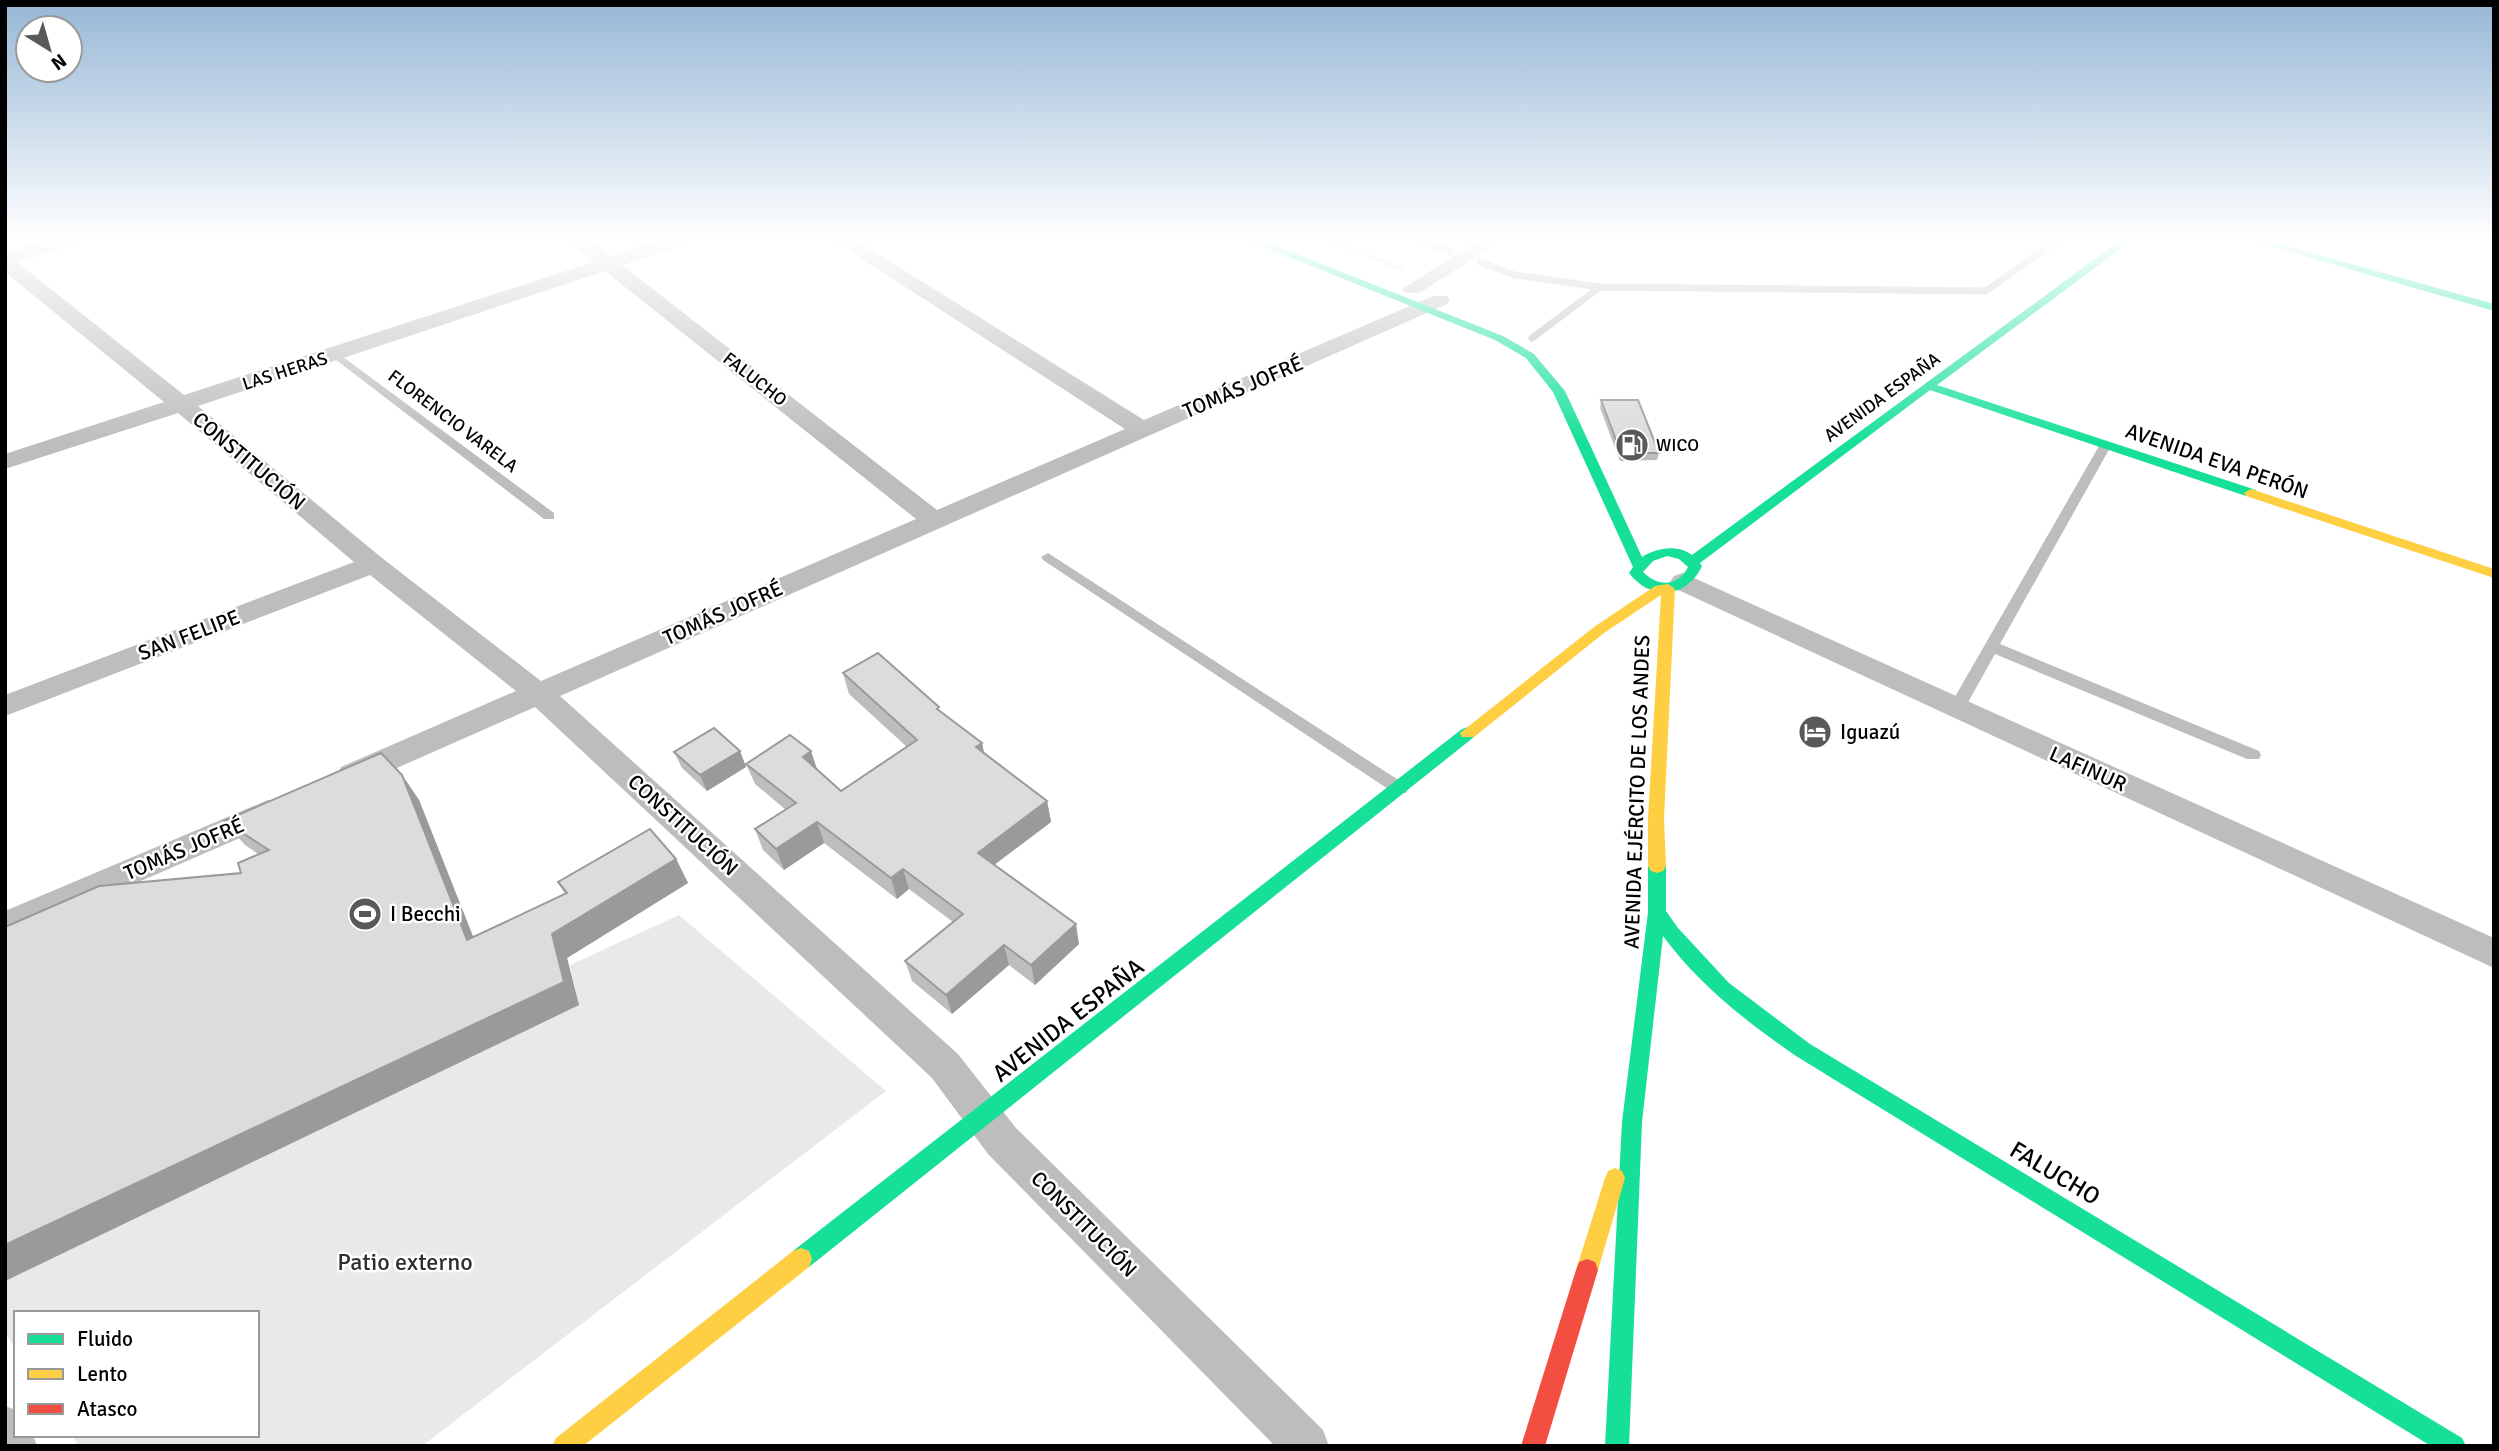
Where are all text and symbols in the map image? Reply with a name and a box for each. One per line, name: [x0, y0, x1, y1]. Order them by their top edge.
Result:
north arrow: [14, 14, 84, 84]
text: N: [46, 48, 71, 75]
street label: LAS HERAS: [240, 347, 330, 395]
street label: FALUCHO: [719, 347, 791, 411]
street label: AVENIDA ESPAÑA: [1820, 348, 1944, 446]
street label: TOMÁS JOFRÉ: [1179, 350, 1307, 424]
street label: FLORENCIO VARELA: [384, 365, 522, 477]
street label: CONSTITUCIÓN: [187, 406, 311, 516]
street label: AVENIDA EVA PERÓN: [2122, 418, 2312, 504]
fuel station icon: WICO: [1613, 426, 1651, 464]
place label: WICO: [1656, 434, 1699, 456]
street label: TOMÁS JOFRÉ: [659, 575, 787, 651]
street label: SAN FELIPE: [134, 604, 244, 666]
street label: AVENIDA EJÉRCITO DE LOS ANDES: [1619, 634, 1655, 950]
hotel icon: Iguazú: [1796, 713, 1834, 751]
place label: Iguazú: [1840, 719, 1900, 745]
street label: LAFINUR: [2045, 741, 2131, 797]
street label: CONSTITUCIÓN: [623, 769, 743, 881]
street label: TOMÁS JOFRÉ: [120, 812, 248, 886]
sports icon: I Becchi: [346, 895, 384, 933]
place label: I Becchi: [390, 901, 461, 927]
street label: AVENIDA ESPAÑA: [986, 951, 1150, 1088]
street label: FALUCHO: [2004, 1134, 2106, 1212]
street label: CONSTITUCIÓN: [1026, 1166, 1142, 1282]
park label: Patio externo: [337, 1247, 473, 1277]
legend: [14, 1311, 259, 1437]
text: Fluido: [77, 1326, 133, 1352]
text: Lento: [77, 1361, 127, 1387]
text: Atasco: [77, 1396, 137, 1422]

